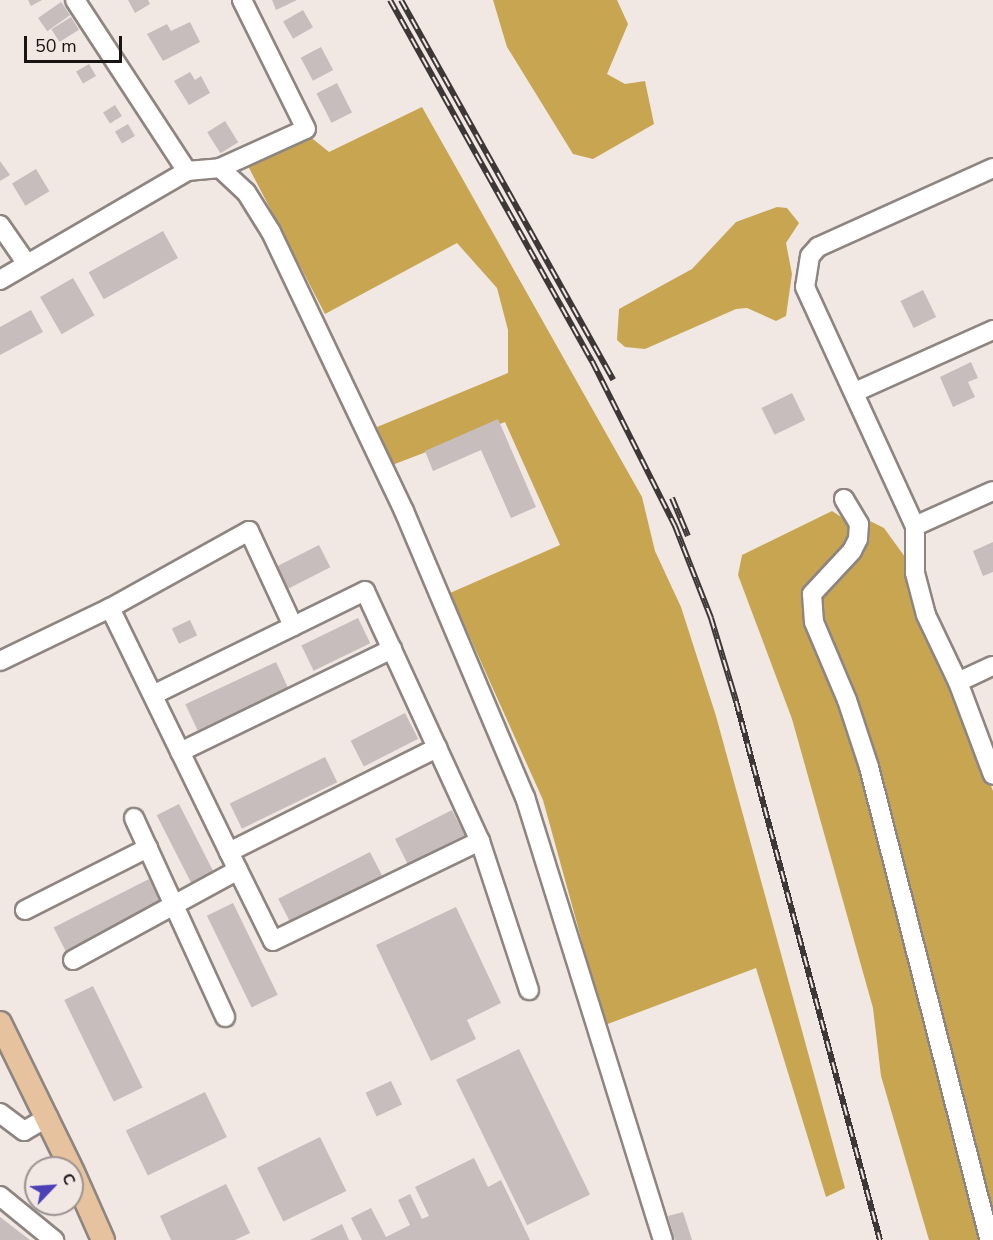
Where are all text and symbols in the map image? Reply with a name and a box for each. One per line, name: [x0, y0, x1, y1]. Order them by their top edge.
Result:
scale bar: [27, 24, 124, 62]
text: 50 m: [35, 34, 77, 58]
north arrow: [24, 1156, 84, 1216]
text: С: [56, 1170, 81, 1189]

